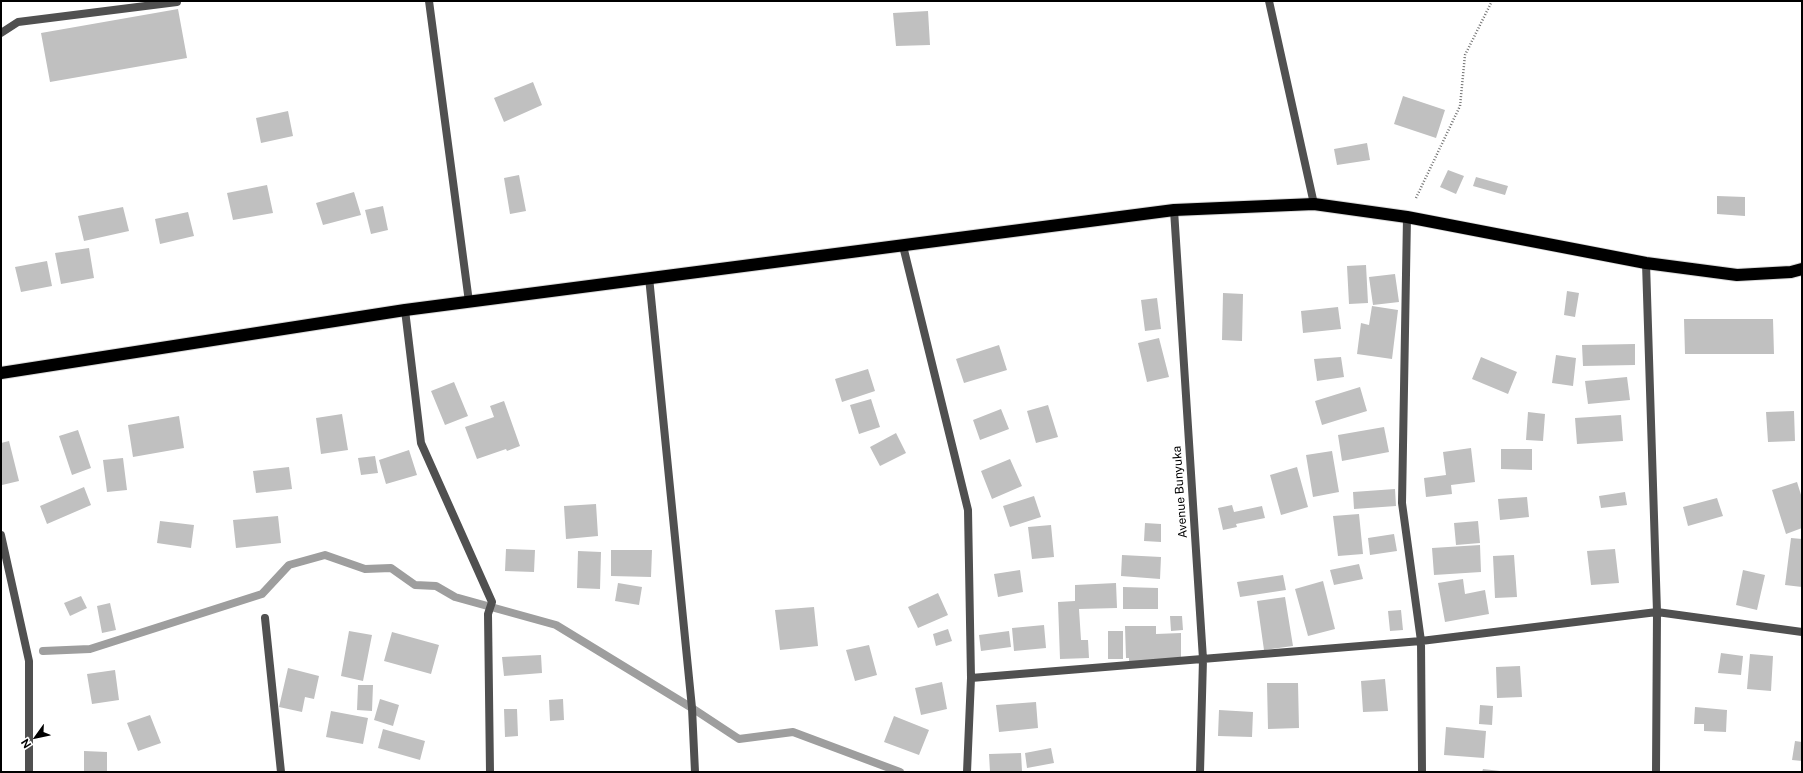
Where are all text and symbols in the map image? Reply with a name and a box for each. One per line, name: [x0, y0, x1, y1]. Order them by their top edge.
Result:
street label: Avenue Bunyuka: [1170, 445, 1190, 539]
north arrow: [16, 717, 56, 757]
text: N: [19, 737, 33, 750]

